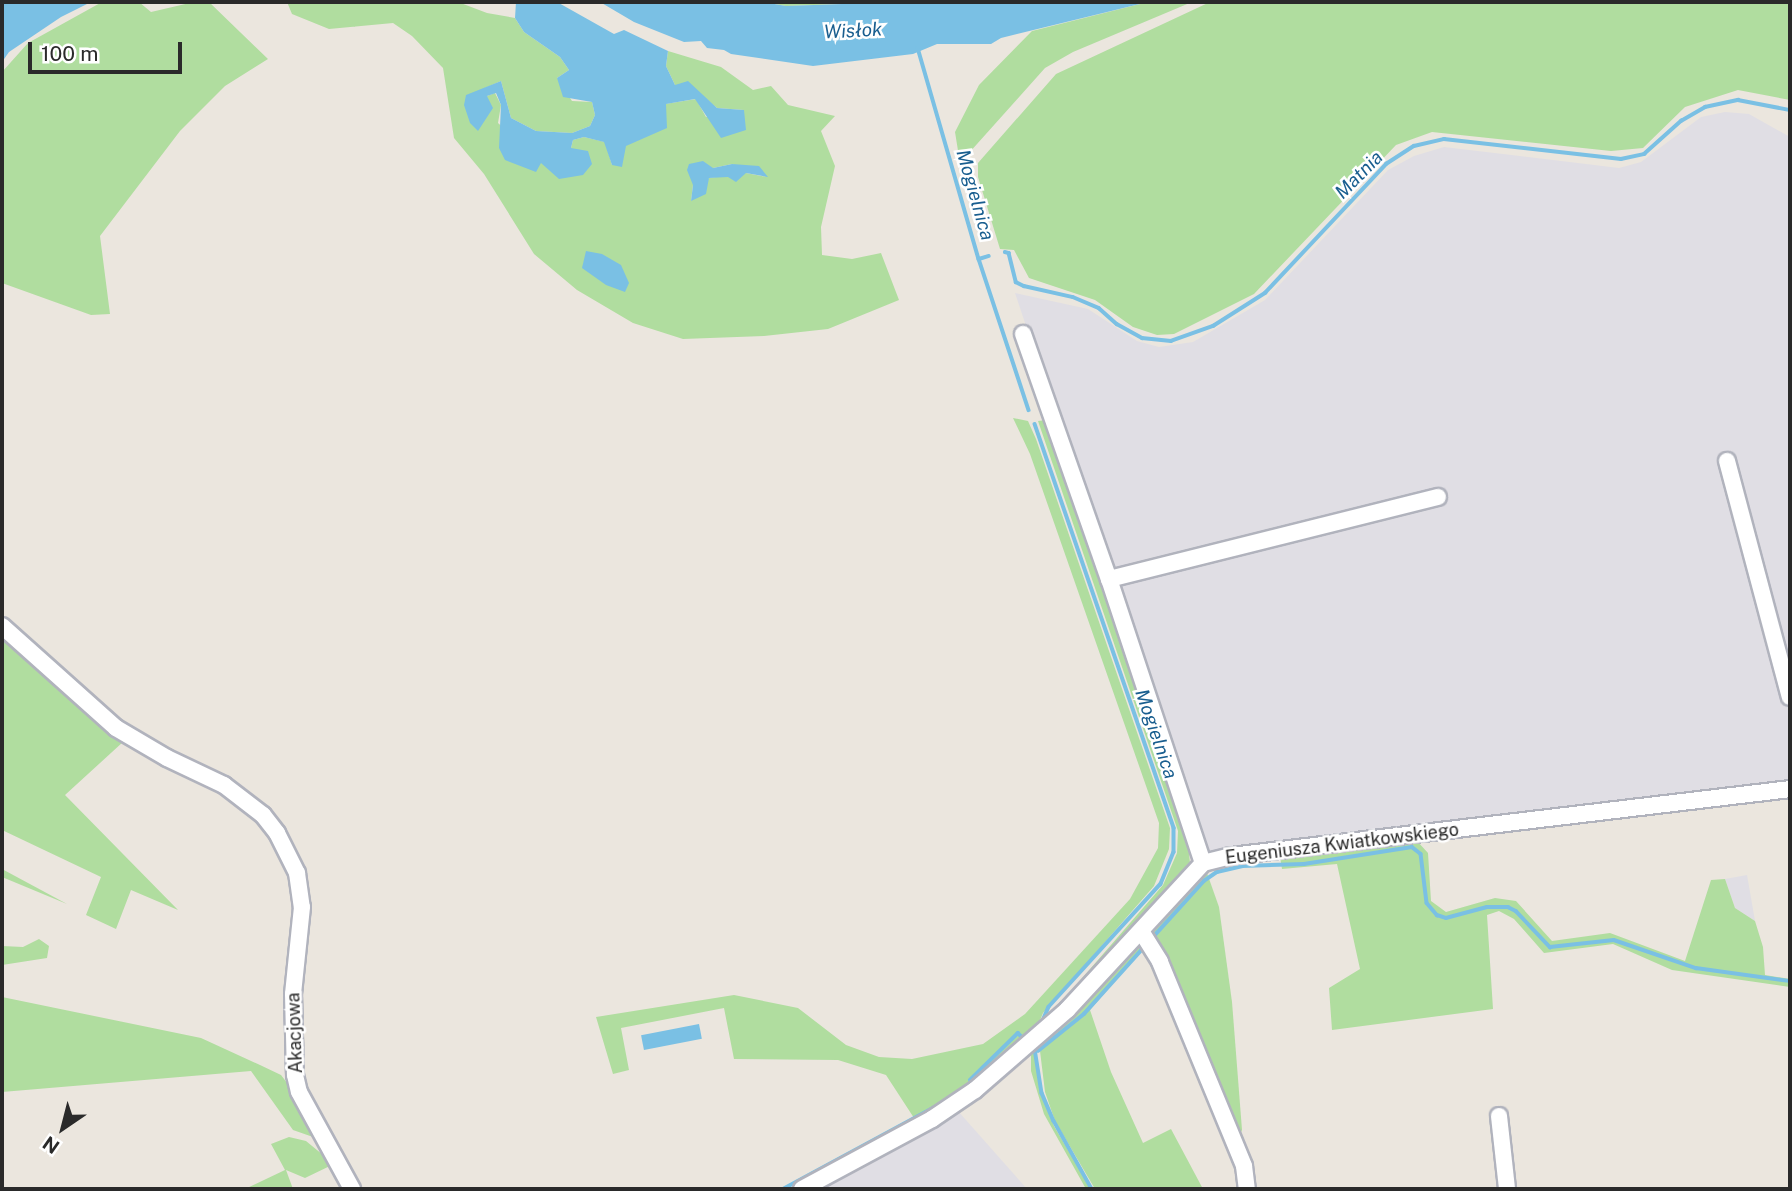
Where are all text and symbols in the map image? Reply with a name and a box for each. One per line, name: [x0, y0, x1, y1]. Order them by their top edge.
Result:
water label: Wisłok: [823, 18, 883, 44]
scale bar: [32, 28, 186, 72]
text: 100 m: [41, 41, 98, 66]
water label: Matnia: [1330, 146, 1388, 204]
water label: Mogielnica: [951, 147, 999, 243]
water label: Mogielnica: [1130, 686, 1182, 782]
street label: Eugeniusza Kwiatkowskiego: [1224, 819, 1460, 869]
street label: Akacjowa: [283, 992, 307, 1074]
north arrow: [28, 1093, 98, 1163]
text: N: [39, 1132, 63, 1158]

